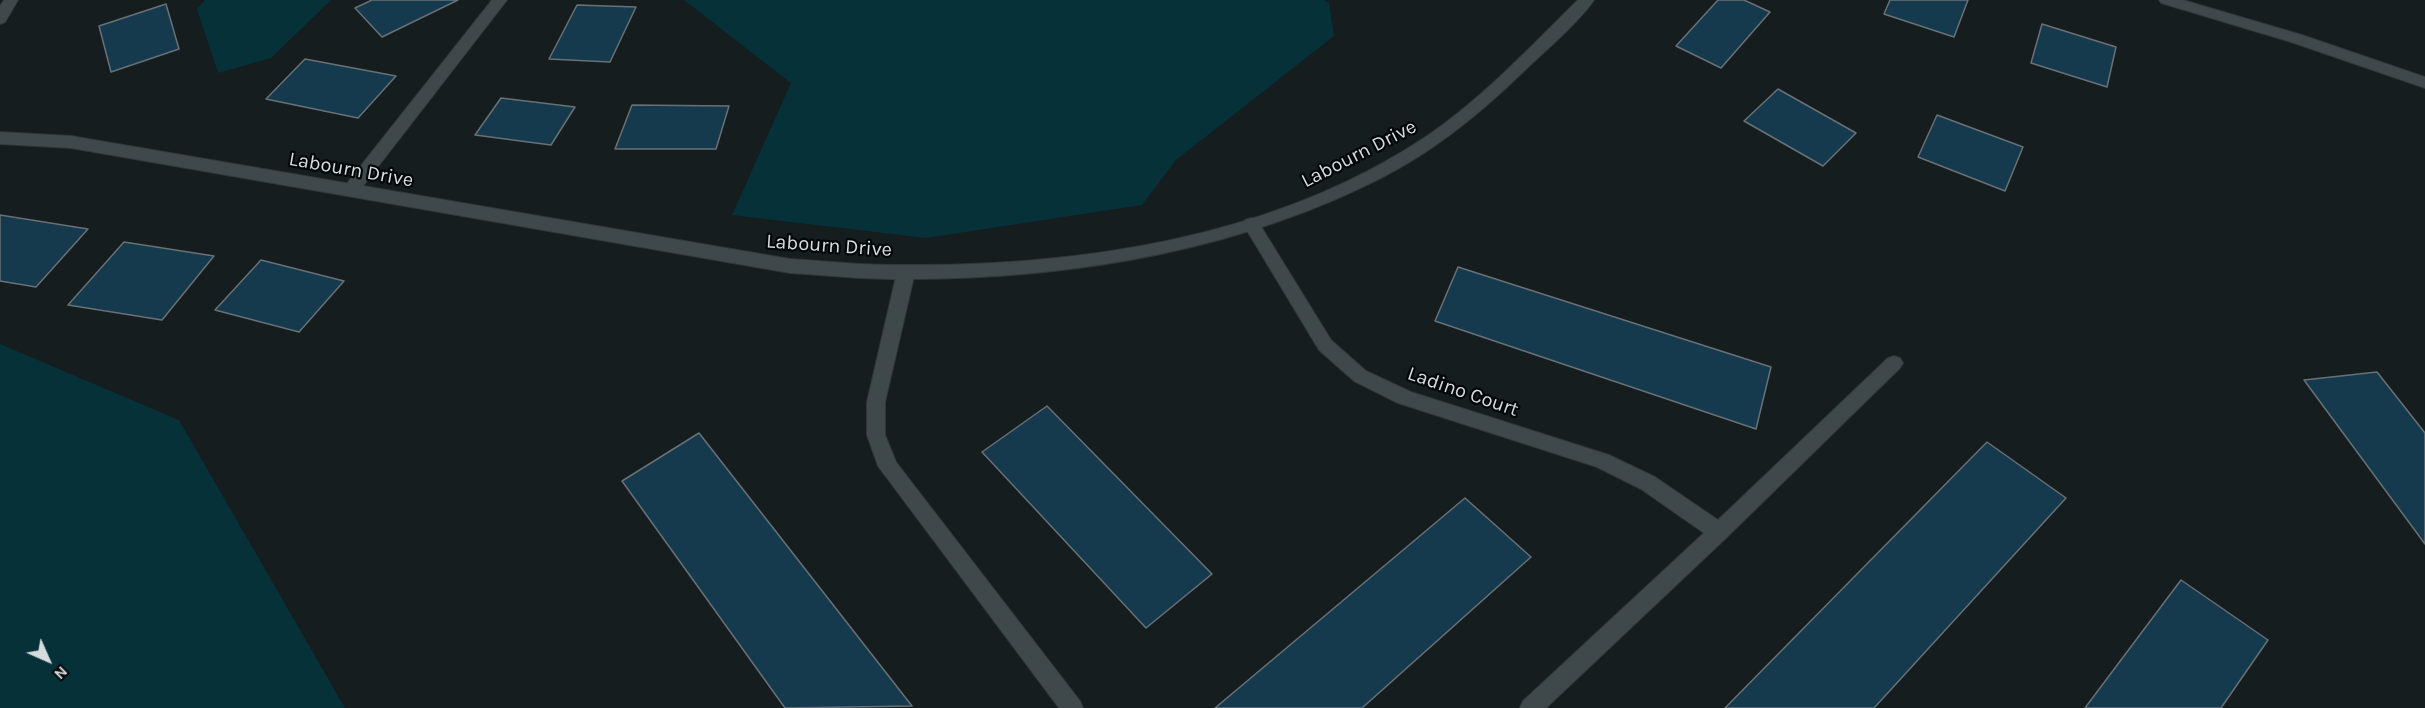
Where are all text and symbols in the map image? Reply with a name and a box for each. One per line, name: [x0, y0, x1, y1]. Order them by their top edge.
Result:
street label: Labourn Drive: [1297, 115, 1421, 193]
street label: Labourn Drive: [287, 147, 415, 193]
street label: Labourn Drive: [765, 230, 893, 262]
street label: Ladino Court: [1404, 362, 1522, 422]
north arrow: [18, 630, 78, 690]
text: N: [50, 662, 72, 684]

